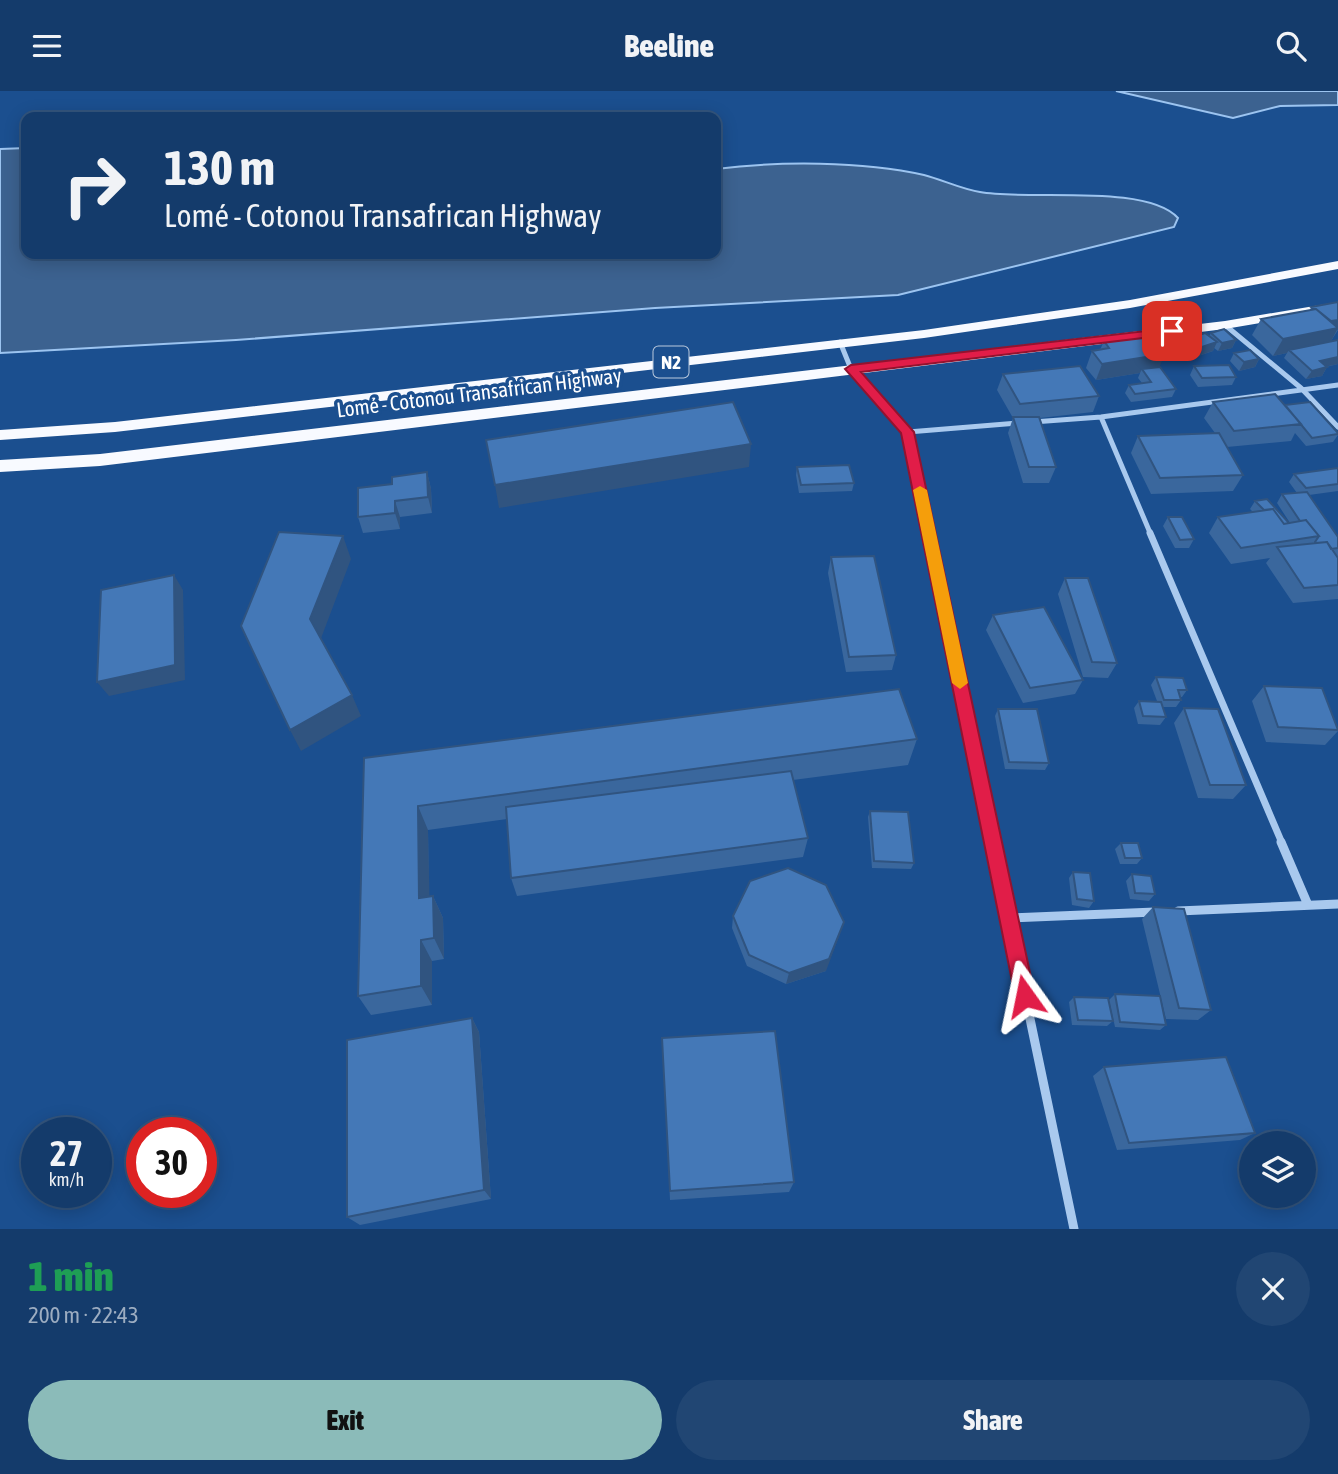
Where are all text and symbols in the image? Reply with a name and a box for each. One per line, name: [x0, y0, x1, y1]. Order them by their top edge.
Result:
icon: menu: [28, 27, 66, 65]
text: Beeline: [624, 27, 714, 64]
icon: search: [1272, 27, 1310, 65]
text: 130 m: [164, 139, 275, 195]
icon: right: [49, 140, 140, 231]
text: Lomé - Cotonou Transafrican Highway: [164, 197, 601, 234]
pin: [1142, 301, 1202, 361]
icon: arrive: [1153, 312, 1191, 350]
road number: N2: [654, 347, 688, 377]
street label: Lomé - Cotonou Transafrican Highway: [335, 363, 623, 421]
position arrow: [988, 959, 1062, 1033]
speed limit sign: 30: [126, 1117, 217, 1208]
map controls: [1239, 1131, 1316, 1208]
button: layers: [1239, 1131, 1316, 1208]
text: 27: [50, 1133, 83, 1173]
text: km/h: [49, 1169, 84, 1190]
text: 1 min: [28, 1252, 114, 1300]
button: close: [1236, 1252, 1310, 1326]
text: 200 m · 22:43: [28, 1302, 139, 1328]
button: Exit: [28, 1380, 662, 1460]
button: Share: [676, 1380, 1310, 1460]

